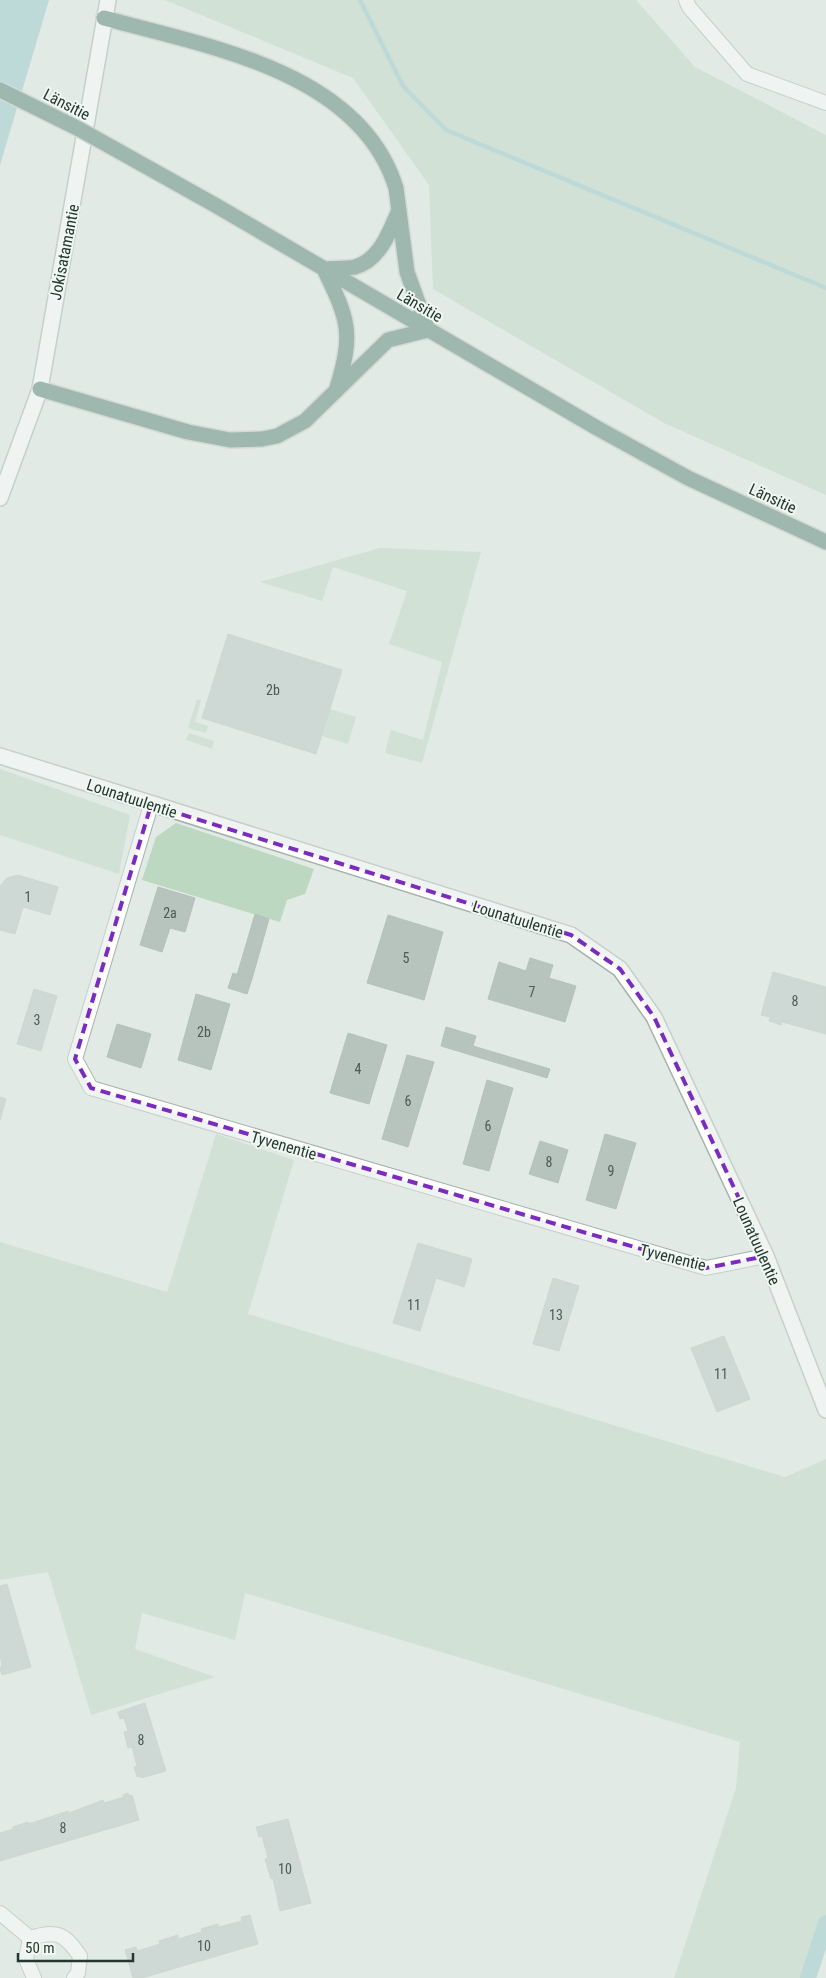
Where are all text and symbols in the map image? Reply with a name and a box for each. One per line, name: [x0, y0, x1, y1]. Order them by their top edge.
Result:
street label: Länsitie: [40, 85, 93, 124]
street label: Jokisatamantie: [46, 202, 83, 302]
street label: Länsitie: [393, 285, 446, 326]
street label: Länsitie: [746, 479, 799, 518]
house number: 2b: [266, 682, 280, 698]
street label: Lounatuulentie: [84, 775, 179, 822]
house number: 1: [25, 889, 31, 905]
street label: Lounatuulentie: [470, 897, 565, 942]
house number: 2a: [163, 905, 177, 921]
house number: 5: [403, 950, 410, 966]
house number: 7: [529, 984, 536, 1000]
house number: 8: [792, 993, 799, 1009]
house number: 3: [34, 1012, 40, 1028]
house number: 2b: [197, 1024, 211, 1040]
house number: 4: [355, 1061, 362, 1077]
house number: 6: [405, 1093, 412, 1109]
house number: 6: [485, 1118, 492, 1134]
street label: Tyvenentie: [249, 1127, 319, 1164]
house number: 8: [546, 1154, 553, 1170]
house number: 9: [608, 1163, 614, 1179]
street label: Lounatuulentie: [729, 1194, 784, 1288]
street label: Tyvenentie: [638, 1240, 708, 1275]
house number: 11: [407, 1297, 421, 1313]
house number: 13: [549, 1307, 563, 1323]
house number: 11: [714, 1366, 728, 1382]
house number: 8: [138, 1732, 145, 1748]
house number: 8: [60, 1820, 67, 1836]
house number: 10: [278, 1861, 292, 1877]
scale bar: [18, 1930, 132, 1962]
house number: 10: [197, 1938, 211, 1954]
text: 50 m: [25, 1939, 55, 1957]

